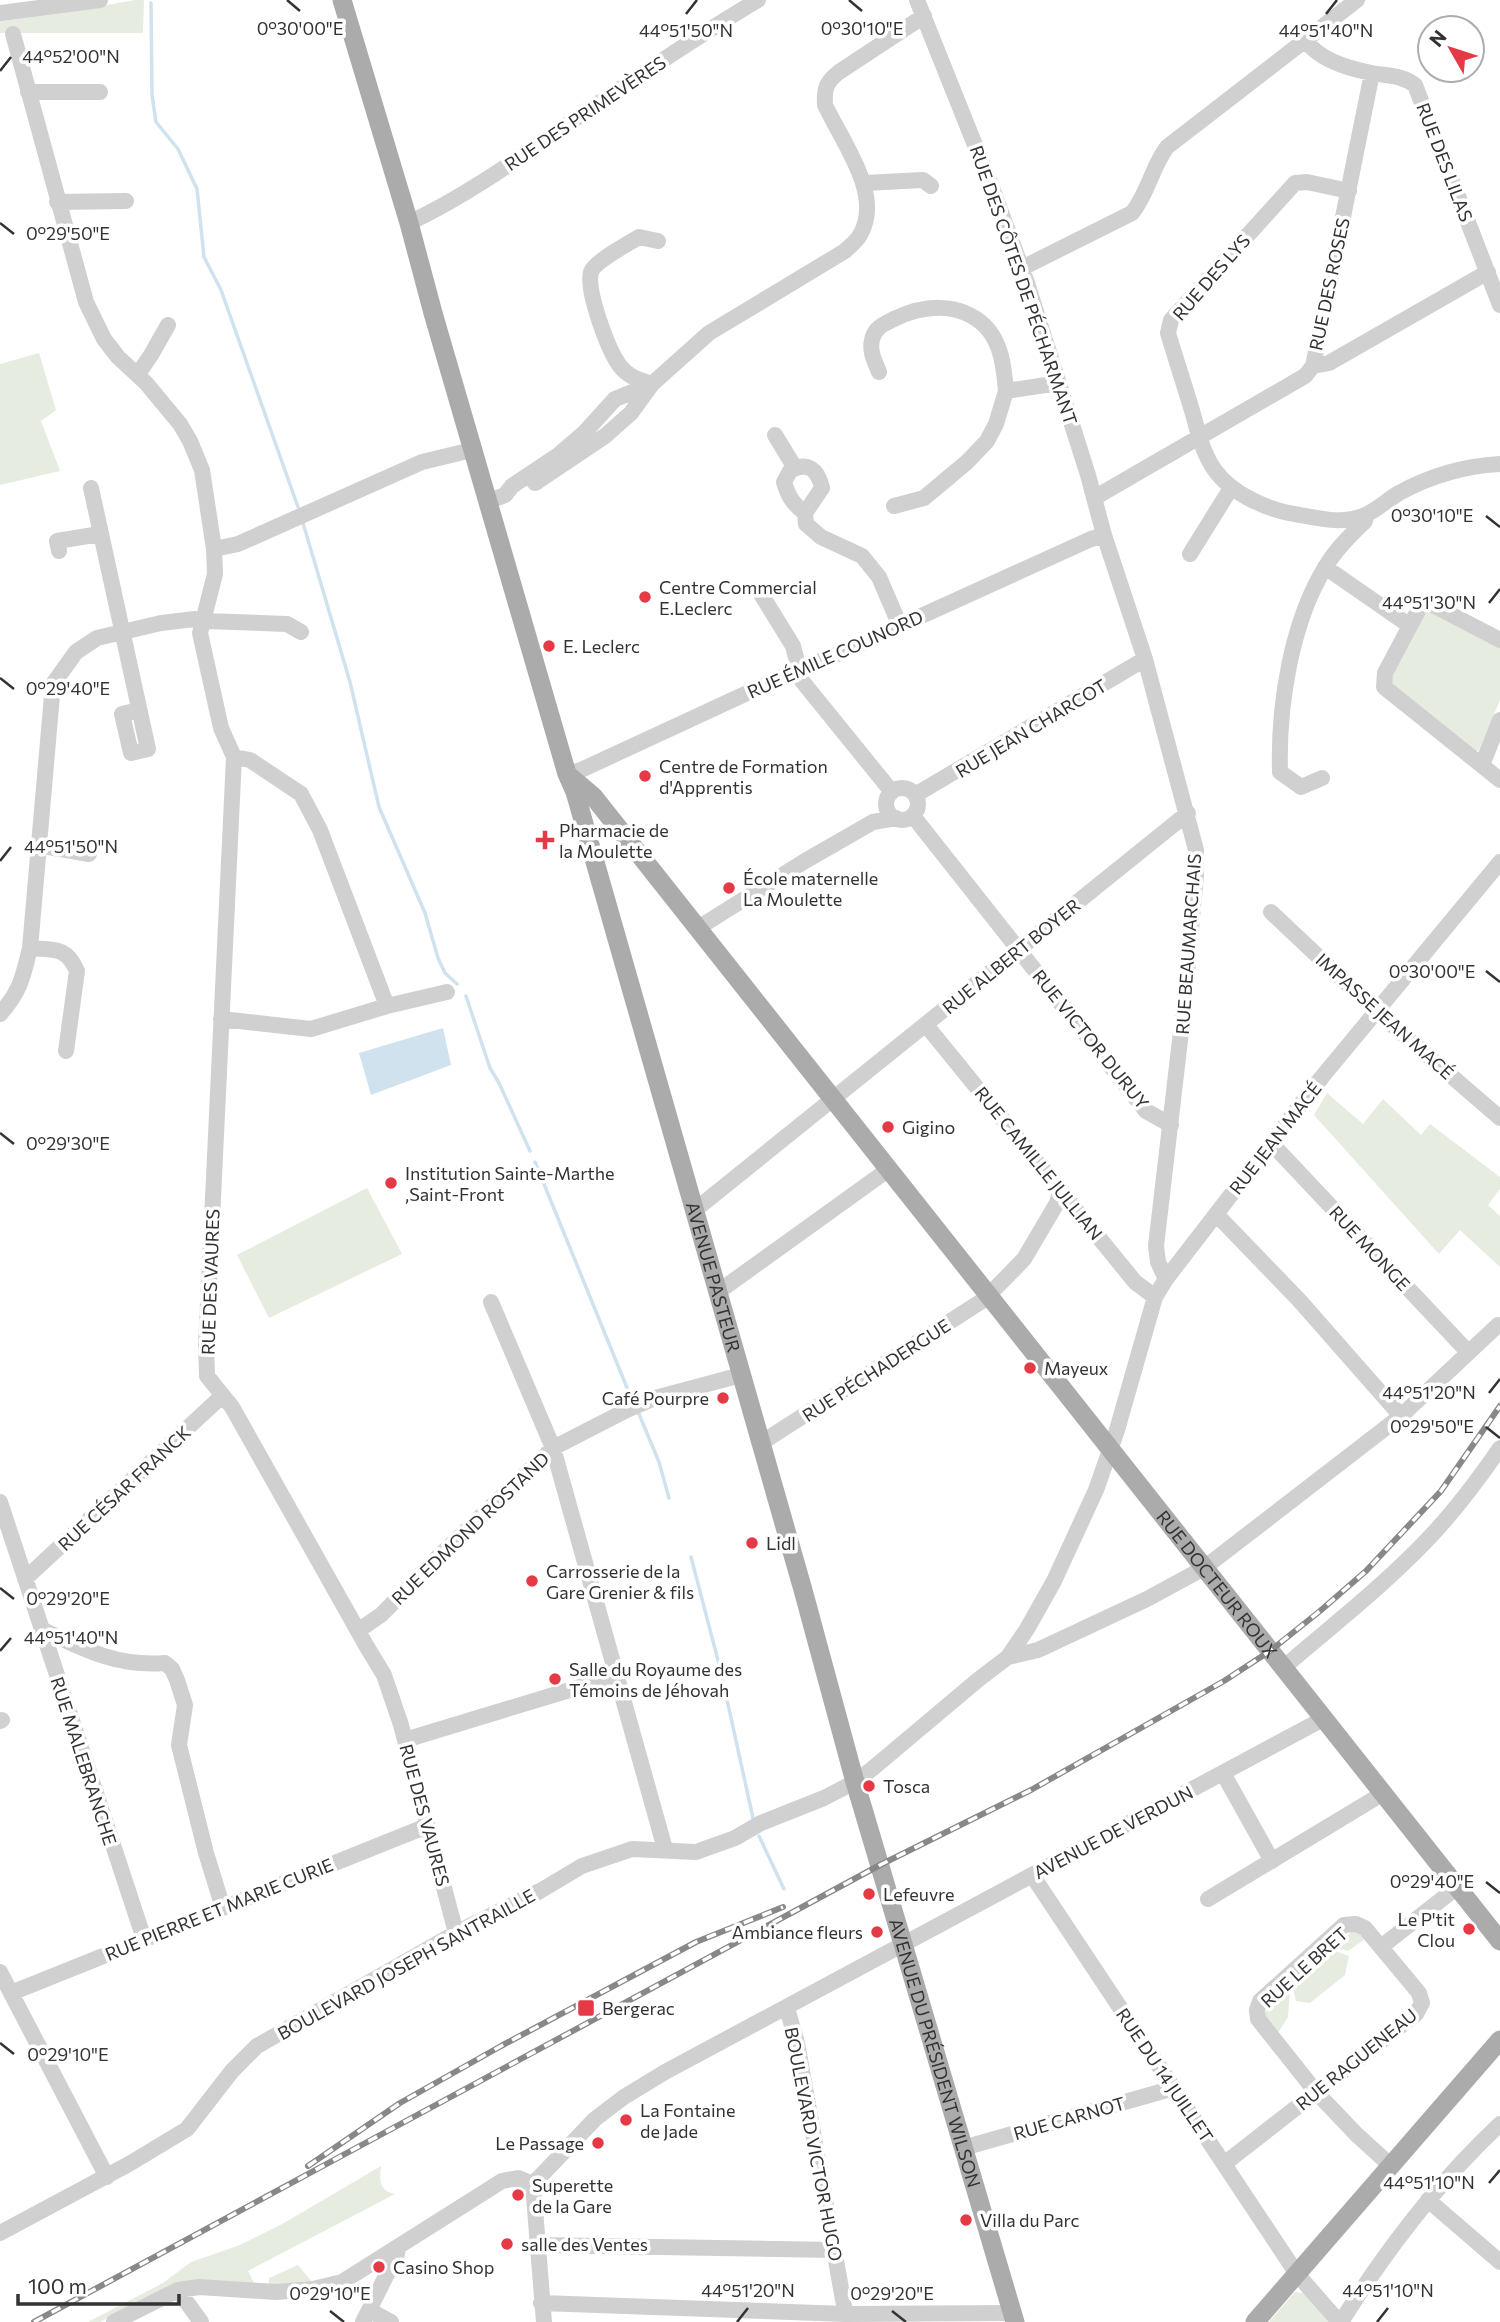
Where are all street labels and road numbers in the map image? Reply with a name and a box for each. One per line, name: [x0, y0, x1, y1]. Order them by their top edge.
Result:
street label: RUE DES PRIMEVÈRES: [500, 51, 670, 175]
street label: RUE DES LILAS: [1412, 99, 1478, 225]
street label: RUE DES CÔTES DE PÉCHARMANT: [966, 142, 1082, 428]
street label: RUE DES ROSES: [1304, 216, 1354, 352]
street label: RUE DES LYS: [1168, 229, 1254, 325]
street label: RUE ÉMILE COUNORD: [744, 605, 926, 703]
street label: RUE JEAN CHARCOT: [951, 674, 1111, 782]
street label: RUE BEAUMARCHAIS: [1171, 853, 1205, 1035]
street label: RUE ALBERT BOYER: [938, 894, 1084, 1018]
street label: IMPASSE JEAN MACÉ: [1312, 948, 1458, 1084]
street label: RUE VICTOR DURUY: [1028, 965, 1154, 1113]
street label: RUE JEAN MACÉ: [1224, 1077, 1326, 1199]
street label: RUE CAMILLE JULLIAN: [970, 1082, 1108, 1244]
street label: AVENUE PASTEUR: [682, 1199, 745, 1355]
street label: RUE MONGE: [1325, 1201, 1415, 1295]
street label: RUE DES VAURES: [196, 1209, 224, 1355]
street label: RUE PÉCHADERGUE: [798, 1314, 954, 1426]
street label: RUE CÉSAR FRANCK: [53, 1421, 195, 1555]
street label: RUE EDMOND ROSTAND: [387, 1447, 553, 1609]
street label: RUE DOCTEUR ROUX: [1152, 1506, 1282, 1662]
street label: RUE MALEBRANCHE: [46, 1674, 122, 1848]
street label: RUE DES VAURES: [395, 1741, 455, 1889]
street label: AVENUE DE VERDUN: [1029, 1781, 1197, 1883]
street label: RUE PIERRE ET MARIE CURIE: [102, 1853, 336, 1965]
street label: BOULEVARD JOSEPH SANTRAILLE: [273, 1884, 539, 2044]
street label: AVENUE DU PRÉSIDENT WILSON: [885, 1916, 985, 2190]
street label: RUE LE BRET: [1256, 1922, 1352, 2012]
street label: RUE RAGUENEAU: [1291, 2003, 1421, 2115]
street label: RUE DU 14 JUILLET: [1112, 2004, 1218, 2146]
street label: BOULEVARD VICTOR HUGO: [780, 2025, 848, 2263]
street label: RUE CARNOT: [1011, 2092, 1127, 2144]

